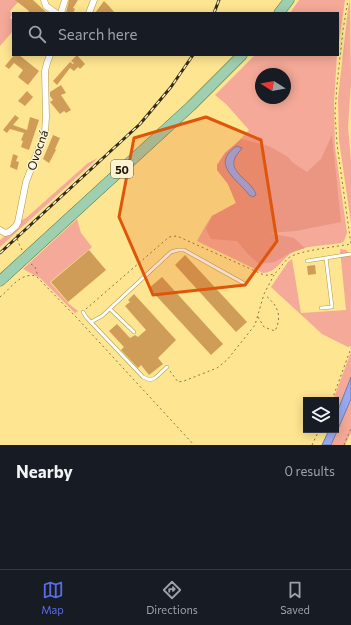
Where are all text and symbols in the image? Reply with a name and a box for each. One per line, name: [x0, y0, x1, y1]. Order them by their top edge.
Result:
search box: [12, 12, 339, 56]
icon: search: [26, 23, 48, 45]
text: Search here: [58, 25, 137, 43]
north arrow: [255, 68, 291, 104]
street label: Ovocná: [24, 128, 50, 172]
road number: 50: [111, 160, 133, 178]
map controls: [303, 397, 339, 433]
button: layers: [303, 397, 339, 433]
text: Nearby: [16, 461, 73, 482]
text: 0 results: [284, 463, 335, 479]
tab: Map: [41, 579, 64, 616]
tab: Directions: [146, 579, 198, 616]
tab: Saved: [280, 579, 310, 616]

